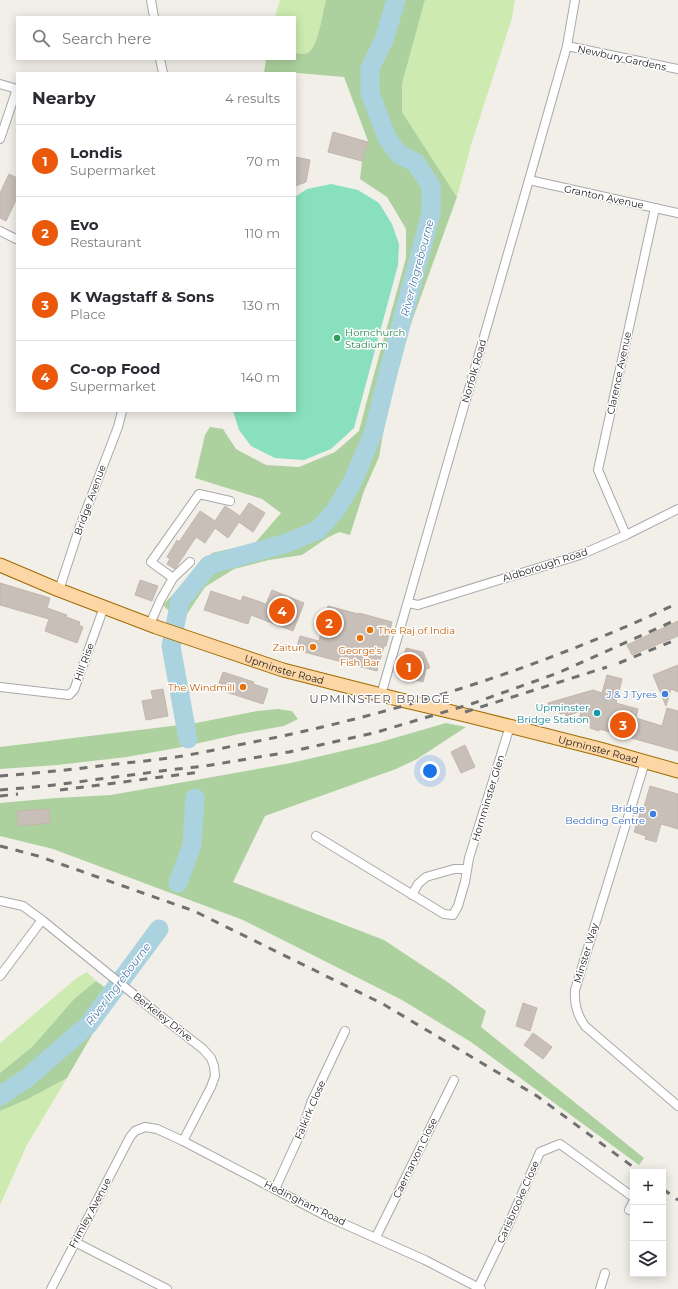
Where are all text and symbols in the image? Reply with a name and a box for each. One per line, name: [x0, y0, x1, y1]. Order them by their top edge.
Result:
search box: [16, 16, 296, 60]
icon: search: [30, 27, 52, 49]
text: Search here: [62, 29, 151, 48]
street label: Newbury Gardens: [576, 42, 668, 74]
text: Nearby: [32, 88, 96, 108]
text: 4 results: [225, 90, 280, 106]
text: Londis: [70, 143, 122, 162]
text: 1: [42, 153, 48, 169]
text: 70 m: [247, 153, 280, 169]
text: Supermarket: [70, 162, 156, 178]
street label: Granton Avenue: [563, 182, 645, 212]
text: Evo: [70, 215, 99, 234]
water label: River Ingrebourne: [397, 218, 437, 318]
text: 2: [41, 225, 49, 241]
text: 110 m: [245, 225, 280, 241]
text: Restaurant: [70, 234, 141, 250]
text: K Wagstaff & Sons: [70, 287, 214, 306]
text: 3: [41, 297, 49, 313]
text: 130 m: [242, 297, 280, 313]
text: Place: [70, 306, 106, 322]
place label: Hornchurch Stadium: [345, 326, 405, 351]
street label: Clarence Avenue: [604, 330, 634, 416]
marker: Hornchurch Stadium: [332, 333, 342, 343]
street label: Norfolk Road: [459, 338, 489, 404]
text: Co-op Food: [70, 359, 160, 378]
text: 4: [41, 369, 49, 385]
text: 140 m: [241, 369, 280, 385]
text: Supermarket: [70, 378, 156, 394]
street label: Bridge Avenue: [71, 463, 109, 537]
street label: Aldborough Road: [501, 545, 589, 585]
pin: 4: [269, 596, 295, 626]
pin: 2: [316, 608, 342, 638]
place label: The Raj of India: [378, 624, 455, 637]
marker: The Raj of India: [365, 625, 375, 635]
marker: George's Fish Bar: [355, 633, 365, 643]
street label: Hill Rise: [71, 641, 97, 683]
place label: Zaitun: [272, 641, 305, 654]
marker: Zaitun: [308, 642, 318, 652]
place label: George's Fish Bar: [338, 644, 382, 669]
street label: Upminster Road: [243, 651, 326, 687]
pin: 1: [396, 652, 422, 682]
place label: The Windmill: [168, 681, 235, 694]
marker: The Windmill: [238, 682, 248, 692]
place label: J & J Tyres: [605, 688, 657, 701]
marker: J & J Tyres: [660, 689, 670, 699]
district label: UPMINSTER BRIDGE: [309, 691, 451, 706]
place label: Upminster Bridge Station: [517, 701, 589, 726]
marker: Upminster Bridge Station: [592, 708, 602, 718]
pin: 3: [610, 710, 636, 740]
street label: Upminster Road: [557, 732, 640, 766]
street label: Hornminster Glen: [469, 753, 507, 843]
your location: [420, 761, 440, 781]
place label: Bridge Bedding Centre: [565, 802, 645, 827]
marker: Bridge Bedding Centre: [648, 809, 658, 819]
street label: Minster Way: [571, 921, 601, 985]
water label: River Ingrebourne: [82, 940, 154, 1028]
street label: Berkeley Drive: [131, 990, 195, 1044]
street label: Falkirk Close: [292, 1079, 328, 1141]
street label: Caernarvon Close: [390, 1116, 440, 1200]
street label: Carisbrooke Close: [494, 1159, 542, 1245]
map controls: [630, 1169, 666, 1277]
button: +: [630, 1169, 666, 1205]
street label: Frimley Avenue: [66, 1176, 114, 1250]
street label: Hedingham Road: [262, 1178, 348, 1228]
button: −: [630, 1205, 666, 1241]
button: layers: [630, 1241, 666, 1277]

